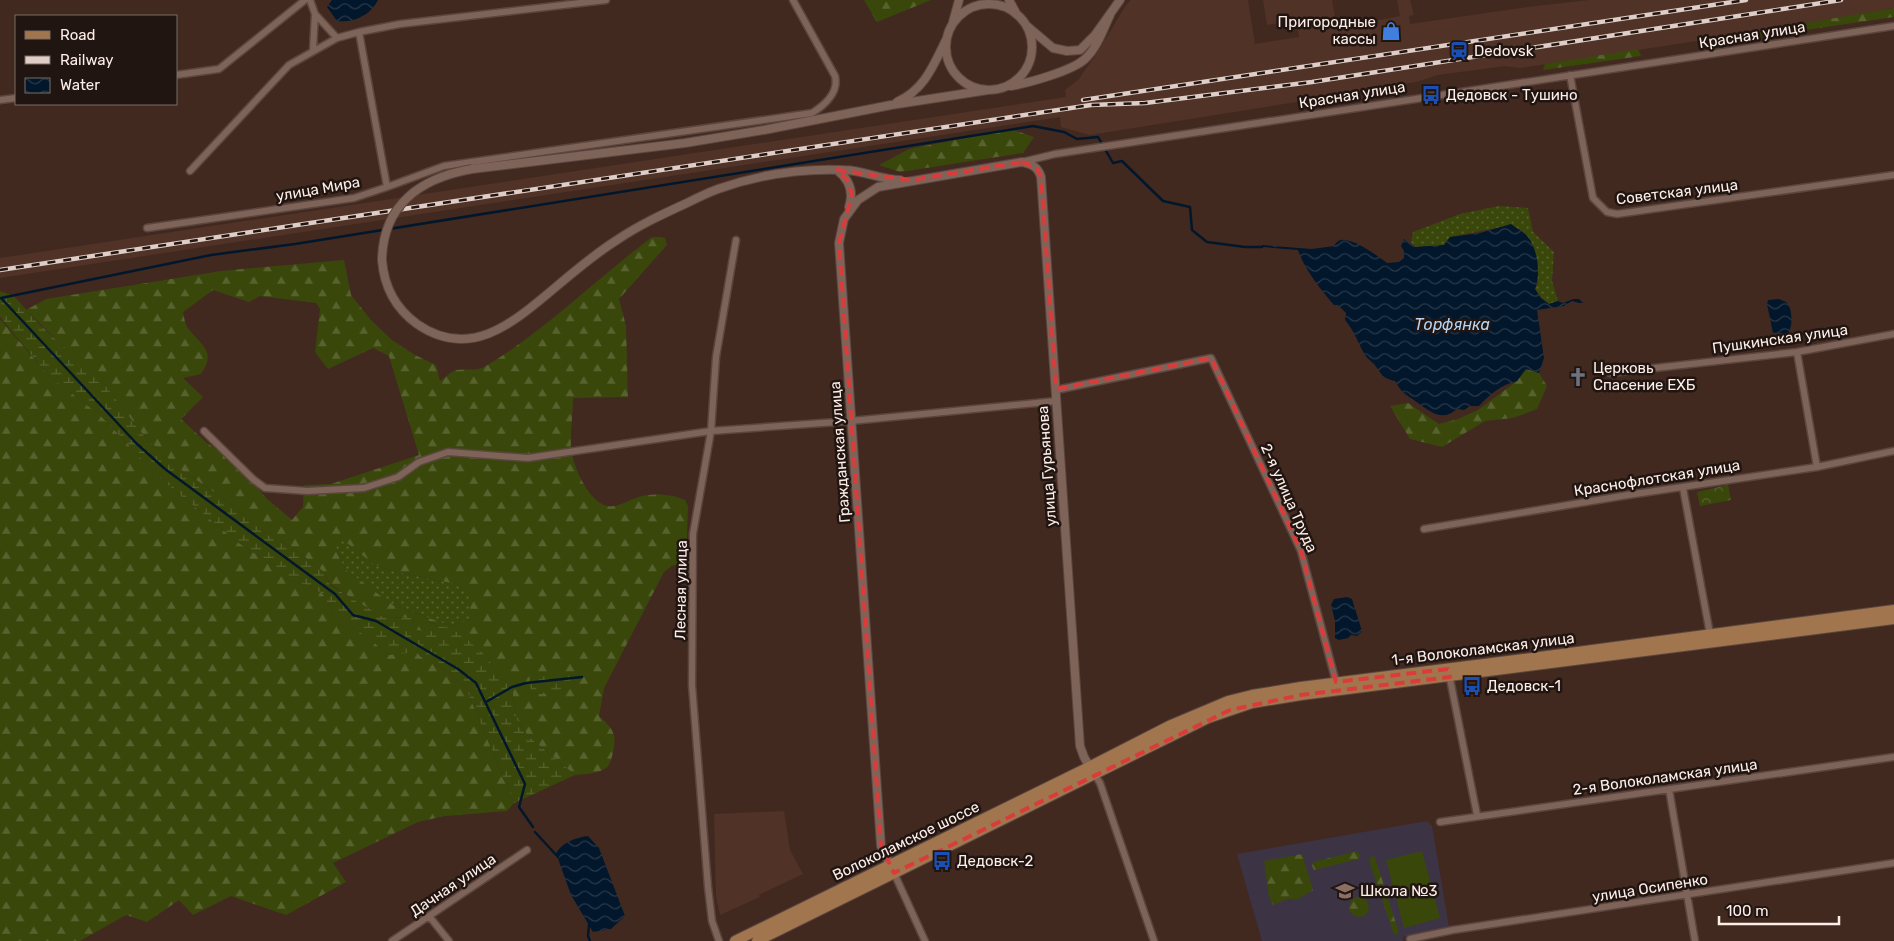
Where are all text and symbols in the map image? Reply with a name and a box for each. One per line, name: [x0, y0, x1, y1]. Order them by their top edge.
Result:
place label: Пригородные кассы: [1278, 13, 1376, 48]
legend: [15, 15, 178, 105]
street label: Красная улица: [1697, 18, 1807, 52]
shop icon: Пригородные кассы: [1380, 20, 1402, 42]
text: Road: [60, 26, 96, 44]
station icon: Dedovsk: [1448, 40, 1470, 62]
place label: Dedovsk: [1474, 42, 1534, 60]
text: Railway: [60, 51, 114, 69]
text: Water: [60, 76, 100, 94]
street label: Красная улица: [1297, 78, 1407, 112]
bus stop icon: Дедовск - Тушино: [1420, 84, 1442, 106]
place label: Дедовск - Тушино: [1446, 86, 1578, 104]
street label: улица Мира: [275, 173, 361, 205]
street label: Советская улица: [1615, 176, 1739, 208]
water label: Торфянка: [1414, 315, 1490, 334]
street label: Пушкинская улица: [1711, 321, 1849, 357]
place label: Церковь Спасение ЕХБ: [1593, 359, 1696, 394]
church icon: Церковь Спасение ЕХБ: [1567, 366, 1589, 388]
street label: Гражданская улица: [826, 381, 854, 523]
street label: улица Гурьянова: [1034, 405, 1060, 527]
street label: 2-я улица Труда: [1257, 441, 1321, 555]
street label: Краснофлотская улица: [1573, 456, 1741, 500]
street label: Лесная улица: [671, 540, 691, 640]
street label: 1-я Волоколамская улица: [1390, 629, 1576, 669]
bus stop icon: Дедовск-1: [1461, 675, 1483, 697]
place label: Дедовск-1: [1487, 677, 1561, 695]
street label: 2-я Волоколамская улица: [1571, 755, 1759, 799]
street label: Волоколамское шоссе: [830, 798, 982, 884]
street label: Дачная улица: [407, 850, 499, 920]
bus stop icon: Дедовск-2: [931, 850, 953, 872]
place label: Дедовск-2: [957, 852, 1033, 870]
street label: улица Осипенко: [1591, 870, 1709, 906]
school or university icon: Школа №3: [1334, 880, 1356, 902]
place label: Школа №3: [1360, 882, 1438, 900]
scale bar: [1719, 894, 1839, 926]
text: 100 m: [1726, 902, 1768, 920]

